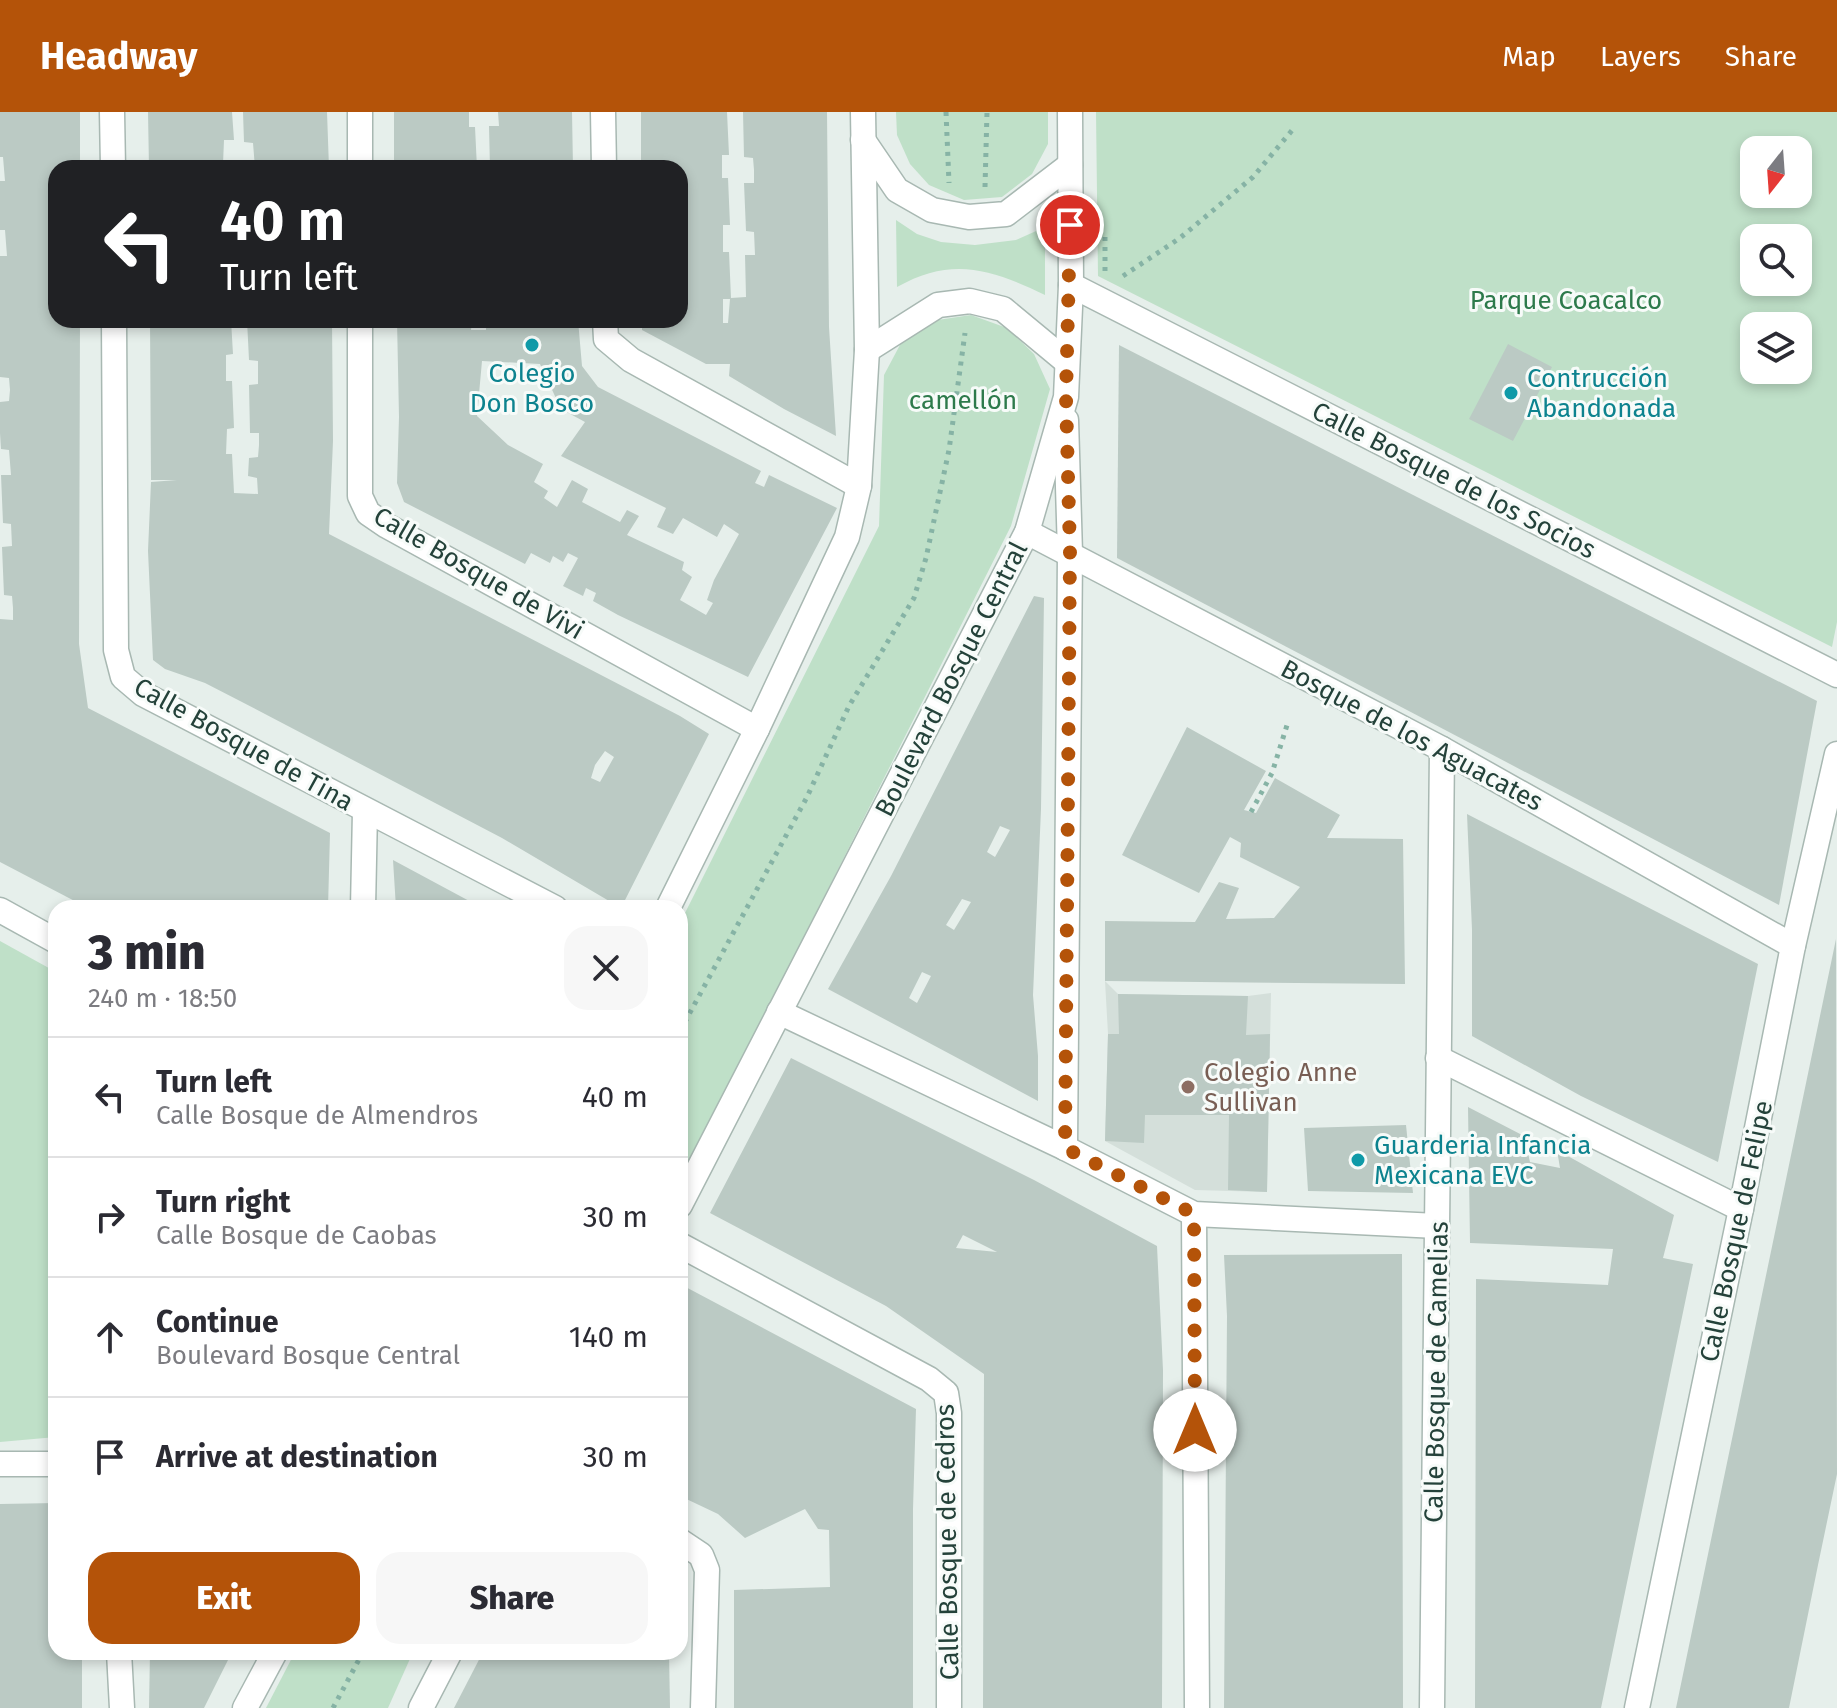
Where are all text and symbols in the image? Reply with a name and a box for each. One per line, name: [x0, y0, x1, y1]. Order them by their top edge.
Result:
text: Headway: [40, 33, 197, 79]
text: Map: [1502, 40, 1556, 73]
text: Layers: [1600, 40, 1681, 73]
text: Share: [1725, 40, 1797, 73]
north arrow: [1740, 136, 1812, 208]
map controls: [1740, 136, 1812, 384]
text: 40 m: [220, 188, 345, 255]
pin: [1036, 191, 1104, 259]
icon: left: [88, 192, 192, 296]
icon: arrive: [1048, 203, 1092, 247]
button: search: [1740, 224, 1812, 296]
text: Turn left: [220, 256, 358, 300]
park label: Parque Coacalco: [1470, 285, 1662, 316]
button: layers: [1740, 312, 1812, 384]
marker: Colegio Don Bosco: [523, 336, 541, 354]
place label: Colegio Don Bosco: [470, 358, 594, 419]
place label: Contrucción Abandonada: [1527, 363, 1676, 424]
marker: Contrucción Abandonada: [1502, 384, 1520, 402]
park label: camellón: [909, 385, 1017, 416]
street label: Calle Bosque de los Socios: [1307, 395, 1601, 566]
street label: Calle Bosque de Vivi: [368, 501, 589, 646]
street label: Boulevard Bosque Central: [869, 536, 1034, 822]
street label: Bosque de los Aguacates: [1275, 653, 1548, 818]
street label: Calle Bosque de Tina: [129, 671, 359, 818]
text: 3 min: [88, 924, 206, 982]
button: close: [564, 926, 648, 1010]
text: 240 m · 18:50: [88, 983, 237, 1014]
place label: Colegio Anne Sullivan: [1204, 1057, 1357, 1118]
text: Turn left: [156, 1064, 272, 1100]
icon: left: [88, 1075, 132, 1119]
marker: Colegio Anne Sullivan: [1179, 1078, 1197, 1096]
text: 40 m: [582, 1079, 648, 1115]
street label: Calle Bosque de Felipe: [1694, 1098, 1779, 1365]
text: Calle Bosque de Almendros: [156, 1100, 478, 1131]
place label: Guarderia Infancia Mexicana EVC: [1374, 1130, 1591, 1191]
marker: Guarderia Infancia Mexicana EVC: [1349, 1151, 1367, 1169]
text: Turn right: [156, 1184, 291, 1220]
icon: right: [88, 1195, 132, 1239]
text: 30 m: [583, 1199, 648, 1235]
text: Calle Bosque de Caobas: [156, 1220, 437, 1251]
street label: Calle Bosque de Camelias: [1418, 1221, 1455, 1523]
text: Continue: [156, 1304, 279, 1340]
icon: ahead: [88, 1315, 132, 1359]
text: 140 m: [569, 1319, 648, 1355]
text: Boulevard Bosque Central: [156, 1340, 460, 1371]
position arrow: [1153, 1388, 1237, 1472]
street label: Calle Bosque de Cedros: [930, 1404, 965, 1680]
icon: arrive: [88, 1435, 132, 1479]
text: Arrive at destination: [156, 1439, 438, 1475]
text: 30 m: [583, 1439, 648, 1475]
button: Exit: [88, 1552, 360, 1644]
button: Share: [376, 1552, 648, 1644]

